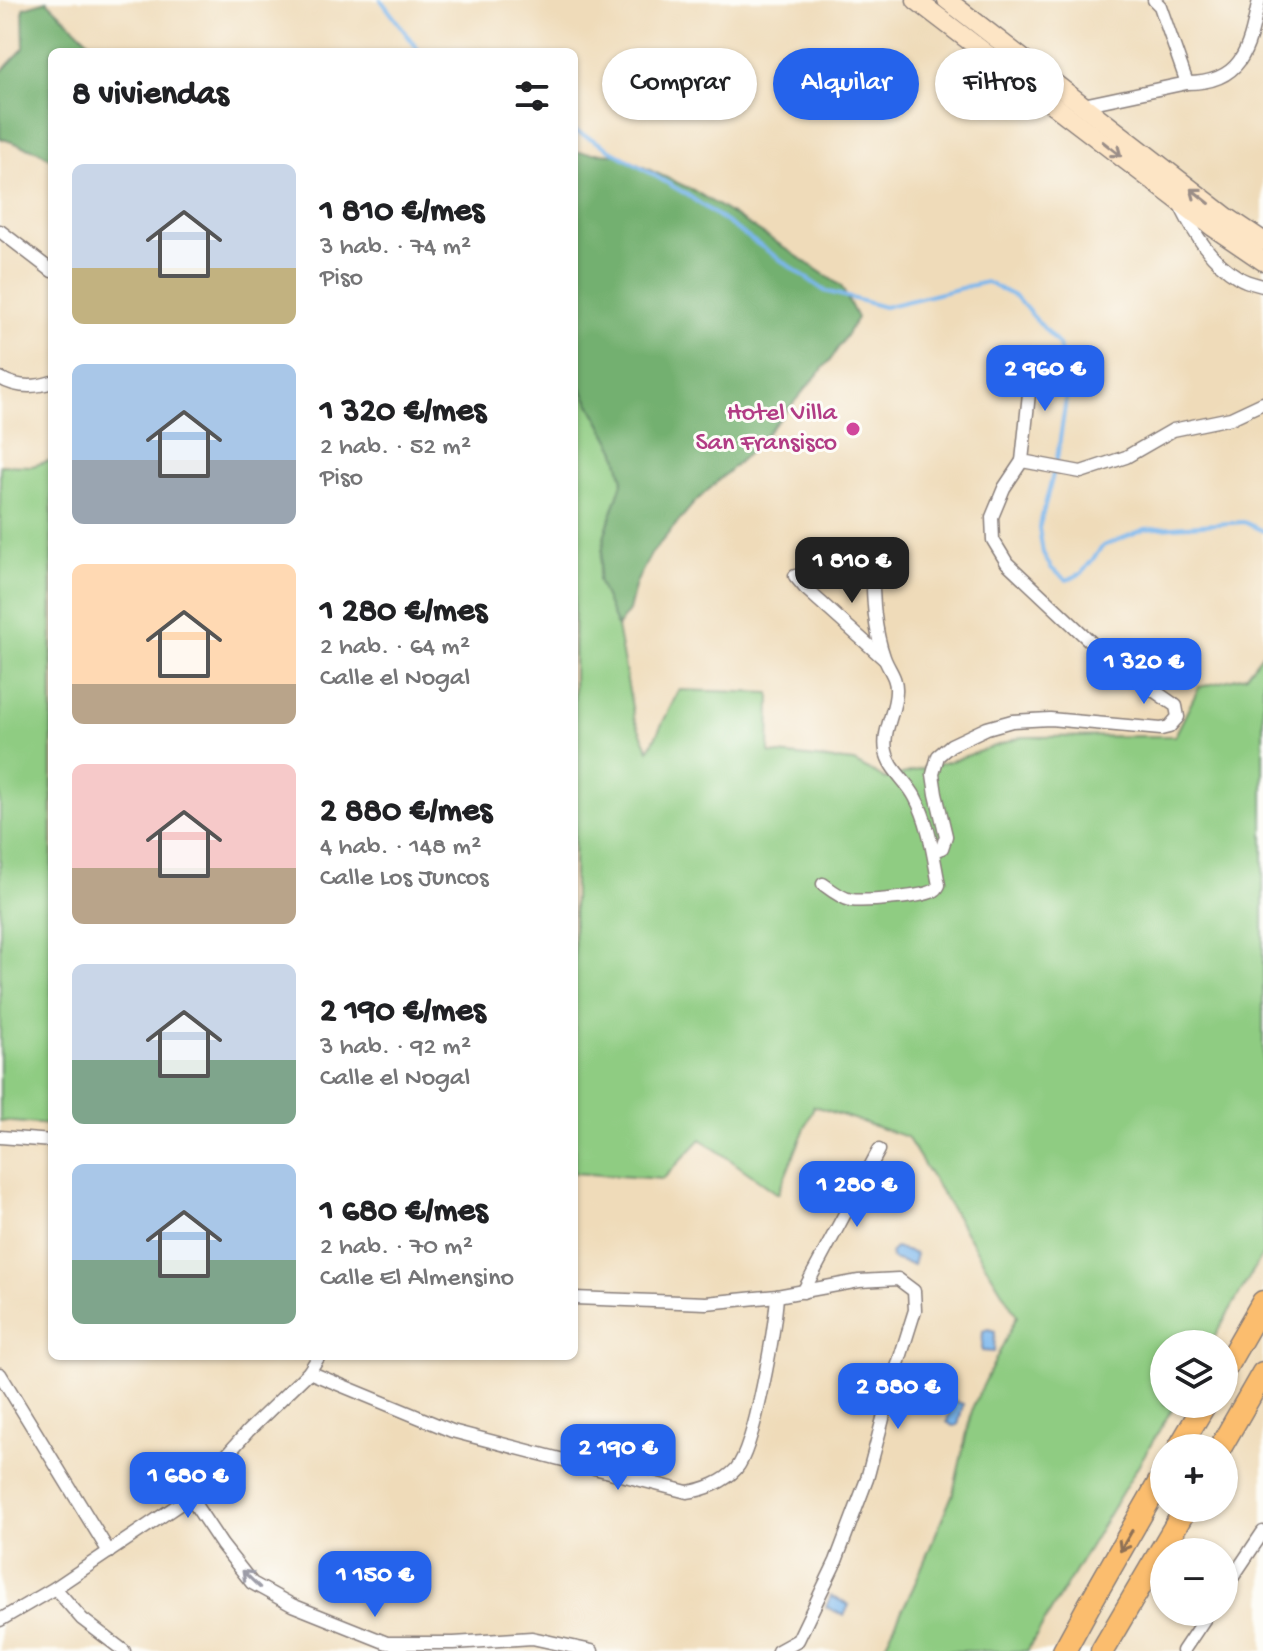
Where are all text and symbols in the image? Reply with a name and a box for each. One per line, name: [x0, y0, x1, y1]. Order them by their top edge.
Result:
chip: Comprar: [602, 48, 757, 120]
chip: Alquilar: [773, 48, 919, 120]
chip: Filtros: [935, 48, 1064, 120]
icon: filters: [510, 74, 554, 118]
text: 8 viviendas: [72, 76, 228, 116]
one-way arrow: [1101, 141, 1122, 158]
one-way arrow: [1189, 187, 1211, 204]
text: 1 810 €/mes: [320, 193, 484, 233]
icon: home: [136, 196, 232, 292]
text: 3 hab. · 74 m²: [320, 233, 471, 264]
text: Piso: [320, 264, 363, 295]
pin: 2 960 €: [971, 345, 1119, 413]
text: 2 960 €: [1004, 355, 1086, 386]
text: 1 320 €/mes: [320, 393, 486, 433]
icon: home: [136, 396, 232, 492]
place label: Hotel Villa San Fransisco: [696, 399, 839, 460]
marker: Hotel Villa San Fransisco: [844, 420, 862, 438]
text: 2 hab. · 52 m²: [320, 433, 471, 464]
text: Piso: [320, 464, 363, 495]
pin: 1 810 €: [778, 537, 926, 605]
text: 1 810 €: [813, 547, 891, 578]
text: 1 280 €/mes: [320, 593, 487, 633]
icon: home: [136, 596, 232, 692]
text: 2 hab. · 64 m²: [320, 633, 470, 664]
pin: 1 320 €: [1070, 638, 1218, 706]
text: 1 320 €: [1104, 648, 1184, 679]
text: Calle el Nogal: [320, 664, 470, 695]
text: 2 880 €/mes: [320, 793, 492, 833]
icon: home: [136, 796, 232, 892]
text: 4 hab. · 148 m²: [320, 833, 481, 864]
text: Calle Los Juncos: [320, 864, 489, 895]
text: 2 190 €/mes: [320, 993, 485, 1033]
icon: home: [136, 996, 232, 1092]
text: 3 hab. · 92 m²: [320, 1033, 471, 1064]
text: Calle el Nogal: [320, 1064, 470, 1095]
pin: 1 280 €: [783, 1161, 931, 1229]
text: 1 280 €: [817, 1171, 897, 1202]
text: 1 680 €/mes: [320, 1193, 488, 1233]
icon: home: [136, 1196, 232, 1292]
text: 2 hab. · 70 m²: [320, 1233, 473, 1264]
text: Calle El Almensino: [320, 1264, 514, 1295]
map controls: [1150, 1330, 1238, 1626]
button: layers: [1150, 1330, 1238, 1418]
pin: 2 880 €: [824, 1363, 972, 1431]
text: 2 880 €: [856, 1373, 940, 1404]
pin: 2 190 €: [544, 1424, 692, 1492]
text: 2 190 €: [579, 1434, 657, 1465]
button: +: [1150, 1434, 1238, 1522]
pin: 1 680 €: [114, 1452, 262, 1520]
text: 1 680 €: [148, 1462, 228, 1493]
one-way arrow: [1118, 1528, 1133, 1552]
button: −: [1150, 1538, 1238, 1626]
pin: 1 150 €: [301, 1551, 449, 1619]
text: 1 150 €: [336, 1561, 414, 1592]
one-way arrow: [241, 1569, 261, 1588]

